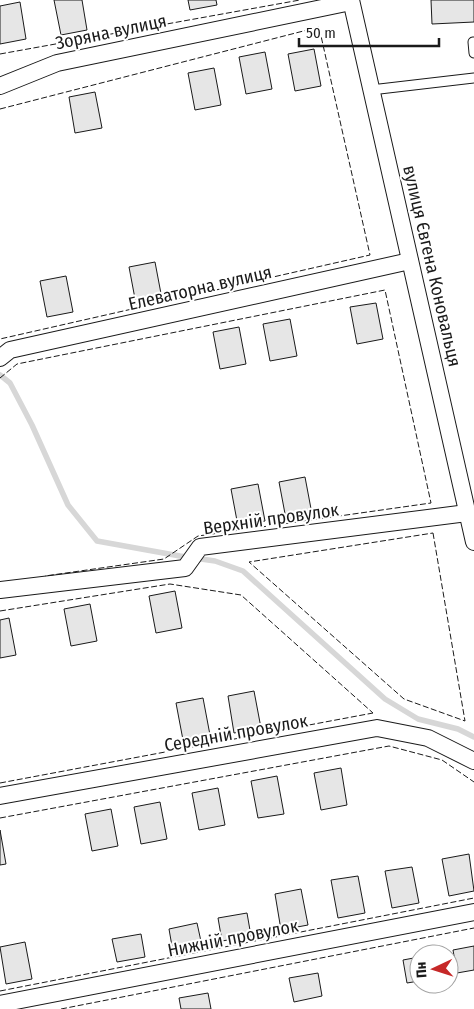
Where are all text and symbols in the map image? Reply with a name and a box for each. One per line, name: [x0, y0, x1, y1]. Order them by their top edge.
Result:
street label: Зоряна вулиця: [53, 9, 169, 55]
scale bar: [299, 15, 439, 47]
text: 50 m: [306, 24, 336, 42]
street label: вулиця Євгена Коновальця: [398, 163, 466, 369]
street label: Елеваторна вулиця: [126, 261, 274, 315]
street label: Верхній провулок: [202, 499, 341, 539]
street label: Середній провулок: [162, 709, 310, 756]
street label: Нижній провулок: [166, 914, 301, 961]
north arrow: [409, 944, 459, 994]
text: Пн: [412, 961, 431, 978]

